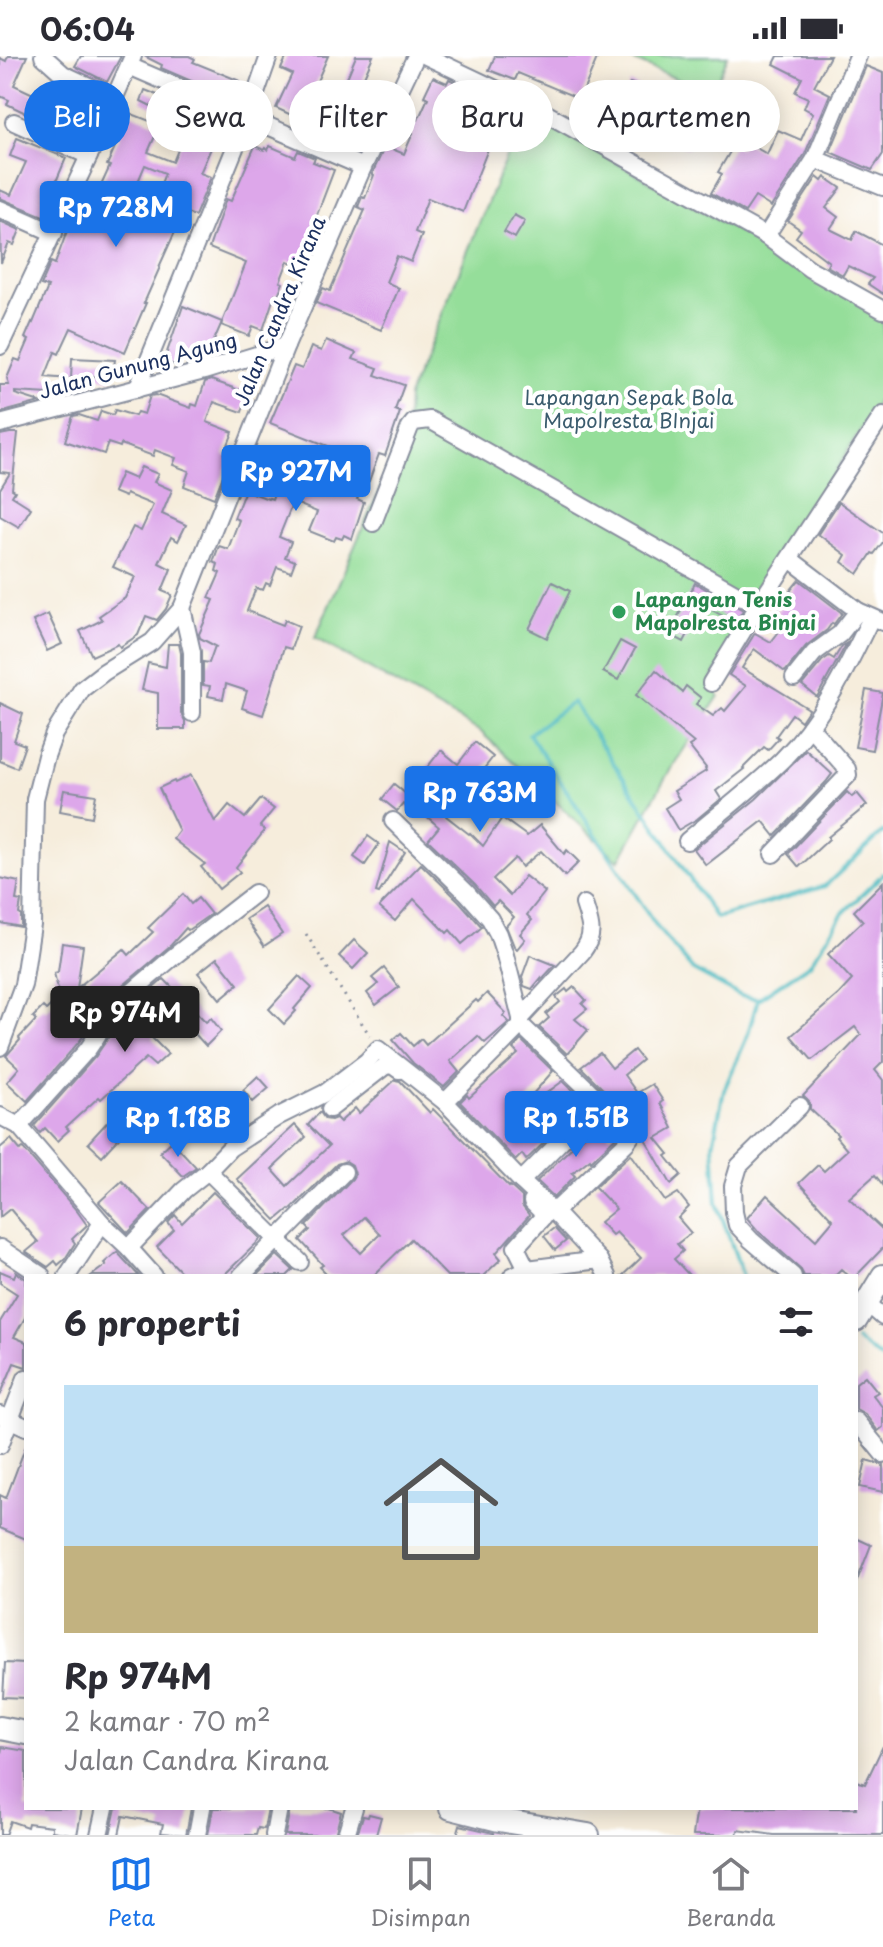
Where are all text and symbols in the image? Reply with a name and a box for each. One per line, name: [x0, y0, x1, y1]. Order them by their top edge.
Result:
text: 06:04: [40, 6, 135, 51]
chip: Beli: [24, 80, 130, 152]
chip: Sewa: [146, 80, 273, 152]
chip: Filter: [289, 80, 416, 152]
chip: Baru: [432, 80, 553, 152]
chip: Apartemen: [569, 80, 780, 152]
pin: Rp 728M: [42, 181, 190, 249]
text: Rp 728M: [58, 187, 174, 226]
street label: Jalan Candra Kirana: [226, 211, 333, 410]
street label: Jalan Gunung Agung: [36, 324, 240, 406]
park label: Lapangan Sepak Bola Mapolresta BInjai: [524, 382, 734, 435]
pin: Rp 927M: [222, 445, 370, 513]
text: Rp 927M: [239, 451, 353, 490]
place label: Lapangan Tenis Mapolresta Binjai: [635, 584, 816, 637]
marker: Lapangan Tenis Mapolresta Binjai: [610, 603, 628, 621]
pin: Rp 763M: [406, 766, 554, 834]
text: Rp 763M: [423, 772, 537, 811]
pin: Rp 974M: [51, 986, 199, 1054]
text: Rp 974M: [68, 992, 182, 1031]
pin: Rp 1.18B: [95, 1091, 261, 1159]
pin: Rp 1.51B: [493, 1091, 659, 1159]
text: Rp 1.18B: [125, 1097, 231, 1136]
text: Rp 1.51B: [523, 1097, 629, 1136]
text: 6 properti: [64, 1296, 240, 1348]
icon: filters: [774, 1300, 818, 1344]
icon: home: [369, 1437, 513, 1581]
text: Rp 974M: [64, 1649, 212, 1701]
text: 2 kamar · 70 m²: [64, 1701, 271, 1740]
text: Jalan Candra Kirana: [64, 1740, 329, 1779]
tab: Peta: [108, 1852, 155, 1933]
tab: Disimpan: [370, 1852, 471, 1933]
tab: Beranda: [686, 1852, 775, 1933]

